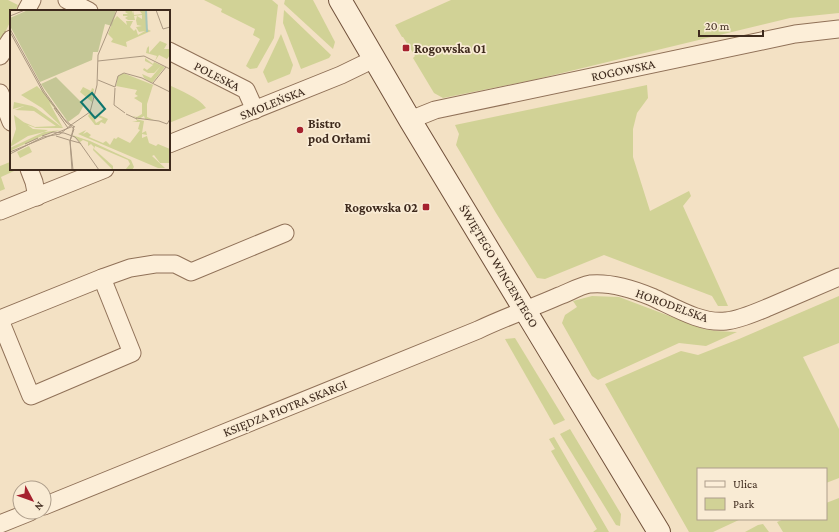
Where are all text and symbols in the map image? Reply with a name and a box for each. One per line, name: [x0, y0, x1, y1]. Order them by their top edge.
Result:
inset map: [10, 10, 170, 170]
scale bar: [699, 12, 763, 38]
text: 20 m: [705, 19, 730, 33]
place label: Rogowska 01: [414, 41, 486, 56]
marker: Rogowska 01: [401, 43, 411, 53]
street label: ROGOWSKA: [590, 56, 657, 84]
street label: POLESKA: [192, 58, 243, 94]
street label: SMOLEŃSKA: [237, 83, 307, 123]
place label: Bistro pod Orłami: [308, 116, 371, 146]
marker: Bistro pod Orłami: [295, 125, 305, 135]
place label: Rogowska 02: [345, 200, 418, 215]
marker: Rogowska 02: [421, 202, 431, 212]
street label: ŚWIĘTEGO WINCENTEGO: [456, 202, 542, 331]
street label: HORODELSKA: [634, 285, 711, 325]
street label: KSIĘDZA PIOTRA SKARGI: [221, 376, 349, 440]
legend: [697, 468, 827, 520]
text: Ulica: [733, 477, 758, 491]
north arrow: [12, 480, 52, 520]
text: Park: [733, 497, 755, 511]
text: N: [32, 500, 47, 514]

